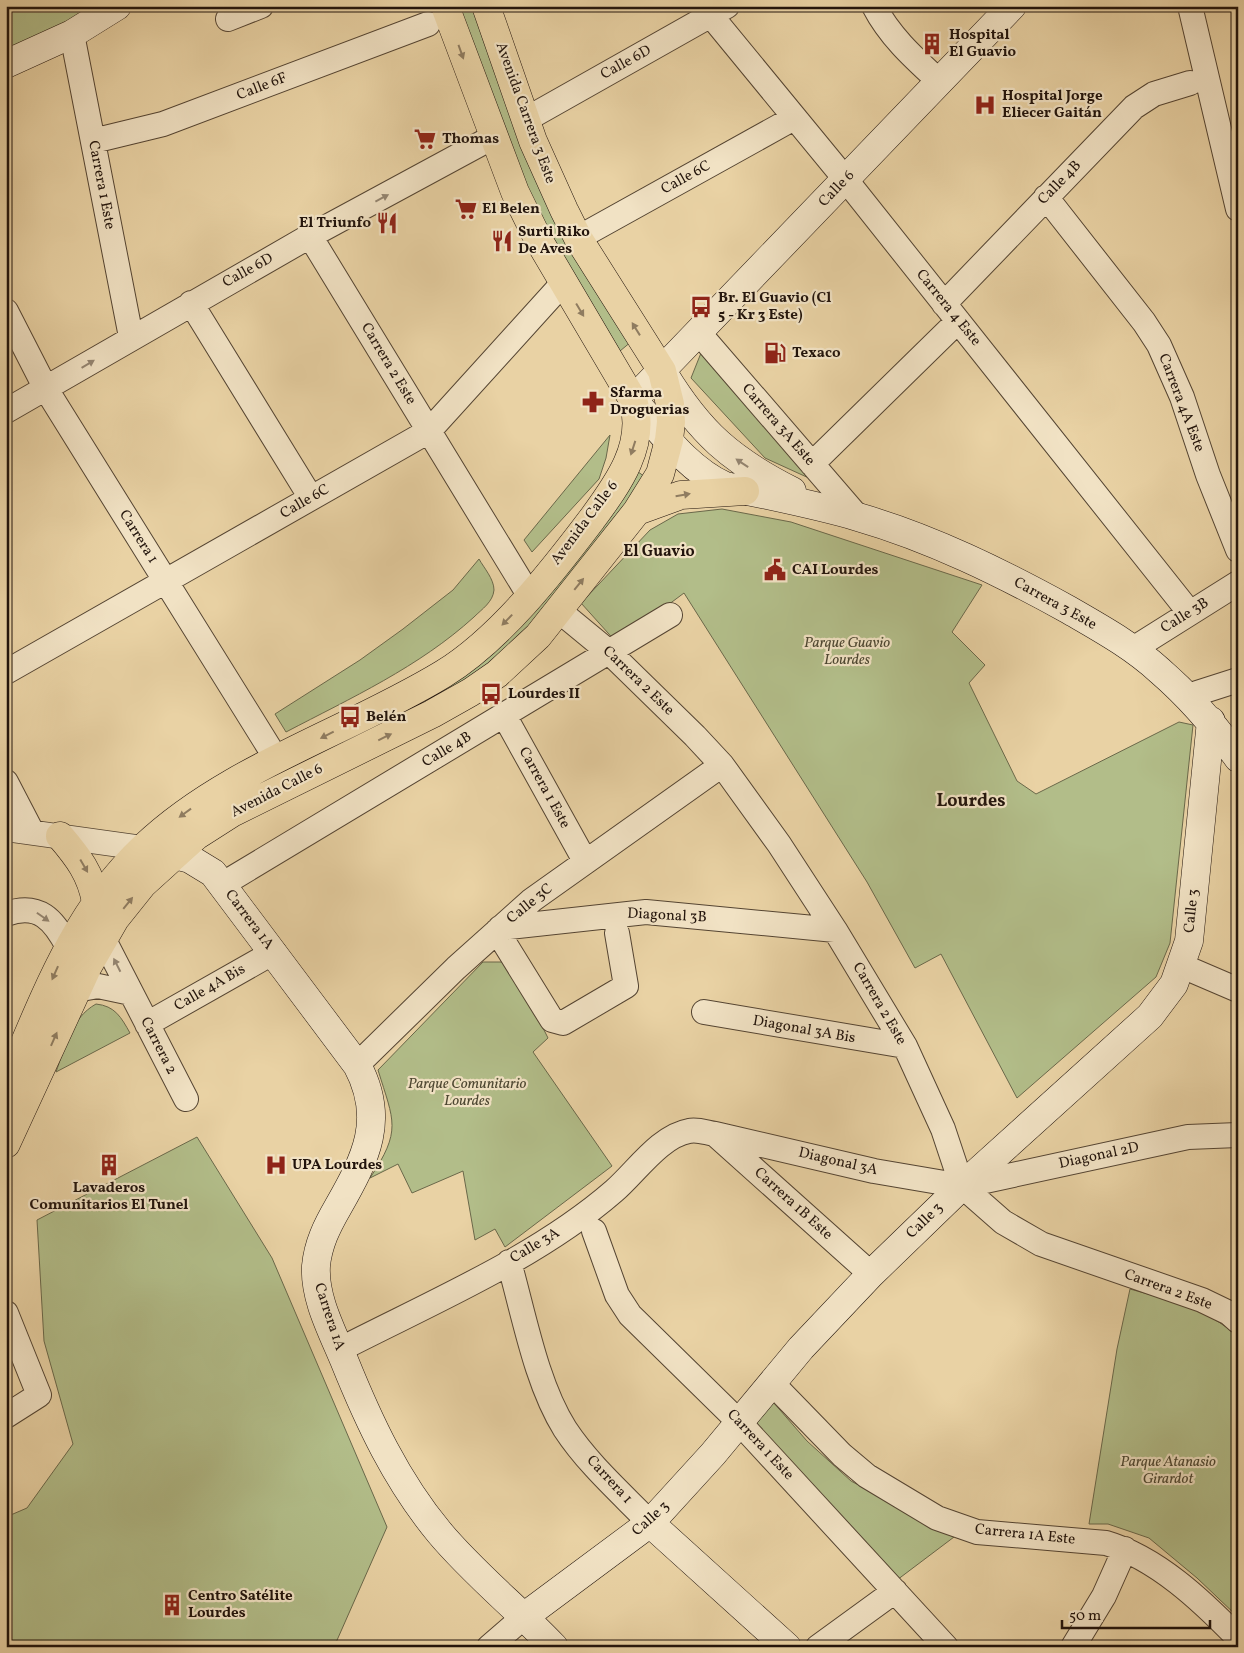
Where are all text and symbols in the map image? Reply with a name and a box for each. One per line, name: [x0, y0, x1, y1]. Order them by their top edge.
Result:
place label: Hospital El Guavio: [949, 25, 1016, 63]
building icon: Hospital El Guavio: [919, 31, 945, 57]
street label: Avenida Carrera 3 Este: [490, 39, 560, 187]
street label: Calle 6D: [597, 40, 655, 85]
one-way arrow: [457, 45, 465, 60]
street label: Calle 6F: [234, 68, 290, 106]
place label: Hospital Jorge Eliecer Gaitán: [1002, 86, 1103, 124]
hospital icon: Hospital Jorge Eliecer Gaitán: [972, 92, 998, 118]
supermarket icon: Thomas: [412, 126, 438, 152]
place label: Thomas: [442, 129, 499, 150]
street label: Carrera 1 Este: [82, 139, 120, 231]
street label: Calle 6C: [657, 156, 715, 200]
street label: Calle 4B: [1033, 156, 1087, 210]
street label: Calle 6: [814, 166, 860, 212]
one-way arrow: [375, 193, 388, 202]
supermarket icon: El Belen: [453, 196, 479, 222]
place label: El Belen: [482, 199, 540, 220]
restaurant icon: El Triunfo: [374, 210, 400, 236]
place label: El Triunfo: [299, 213, 371, 234]
place label: Surti Riko De Aves: [518, 222, 590, 260]
restaurant icon: Surti Riko De Aves: [489, 228, 515, 254]
street label: Calle 6D: [219, 248, 277, 293]
street label: Carrera 4 Este: [910, 265, 986, 351]
place label: Br. El Guavio (Cl 5 - Kr 3 Este): [718, 288, 831, 326]
bus stop icon: Br. El Guavio (Cl 5 - Kr 3 Este): [688, 294, 714, 320]
one-way arrow: [576, 304, 585, 317]
street label: Carrera 2 Este: [355, 319, 421, 409]
one-way arrow: [631, 323, 641, 336]
fuel station icon: Texaco: [762, 340, 788, 366]
place label: Texaco: [792, 343, 841, 364]
street label: Carrera 4A Este: [1153, 351, 1209, 455]
one-way arrow: [81, 359, 94, 368]
street label: Carrera 3A Este: [736, 379, 820, 471]
place label: Sfarma Droguerias: [610, 383, 689, 421]
pharmacy icon: Sfarma Droguerias: [580, 389, 606, 415]
one-way arrow: [629, 440, 637, 455]
one-way arrow: [735, 458, 749, 468]
street label: Avenida Calle 6: [546, 476, 624, 570]
street label: Calle 6C: [276, 479, 334, 525]
one-way arrow: [676, 491, 692, 499]
street label: Carrera 1: [113, 506, 163, 568]
district label: El Guavio: [623, 541, 695, 563]
public building icon: CAI Lourdes: [762, 557, 788, 583]
place label: CAI Lourdes: [792, 560, 879, 581]
street label: Carrera 3 Este: [1010, 573, 1100, 635]
one-way arrow: [574, 577, 584, 591]
street label: Calle 3B: [1157, 593, 1213, 639]
one-way arrow: [501, 614, 513, 626]
park label: Parque Guavio Lourdes: [804, 633, 890, 671]
street label: Carrera 2 Este: [597, 641, 679, 721]
bus stop icon: Lourdes II: [478, 681, 504, 707]
place label: Lourdes II: [508, 684, 580, 705]
bus stop icon: Belén: [337, 704, 363, 730]
place label: Belén: [366, 707, 406, 728]
street label: Calle 4B: [418, 727, 476, 773]
one-way arrow: [320, 731, 334, 739]
one-way arrow: [378, 732, 393, 741]
street label: Carrera 1 Este: [513, 743, 575, 833]
street label: Avenida Calle 6: [227, 759, 327, 823]
district label: Lourdes: [936, 789, 1006, 814]
one-way arrow: [178, 808, 192, 818]
one-way arrow: [79, 859, 88, 873]
street label: Calle 3C: [502, 879, 558, 929]
street label: Carrera 1A: [220, 886, 279, 955]
street label: Calle 3: [1179, 888, 1205, 934]
one-way arrow: [122, 897, 133, 910]
street label: Diagonal 3B: [627, 903, 707, 929]
one-way arrow: [36, 912, 50, 922]
one-way arrow: [113, 958, 121, 973]
street label: Calle 4A Bis: [170, 959, 250, 1017]
street label: Carrera 2 Este: [847, 959, 911, 1049]
one-way arrow: [50, 966, 58, 980]
street label: Diagonal 3A Bis: [751, 1011, 857, 1049]
street label: Carrera 2: [135, 1014, 181, 1078]
one-way arrow: [50, 1032, 58, 1046]
park label: Parque Comunitario Lourdes: [408, 1074, 526, 1112]
street label: Diagonal 2D: [1057, 1137, 1141, 1175]
street label: Diagonal 3A: [796, 1143, 880, 1181]
building icon: Lavaderos Comunitarios El Tunel: [96, 1152, 122, 1178]
hospital icon: UPA Lourdes: [263, 1152, 289, 1178]
place label: UPA Lourdes: [292, 1155, 382, 1176]
street label: Carrera 1B Este: [749, 1163, 837, 1245]
place label: Lavaderos Comunitarios El Tunel: [30, 1178, 188, 1216]
street label: Calle 3: [902, 1198, 948, 1244]
street label: Calle 3A: [506, 1223, 564, 1269]
street label: Carrera 2 Este: [1121, 1264, 1215, 1316]
street label: Carrera 1A: [308, 1280, 350, 1354]
street label: Carrera 1 Este: [722, 1405, 798, 1485]
street label: Carrera 1: [581, 1451, 637, 1509]
park label: Parque Atanasio Girardot: [1120, 1452, 1216, 1490]
street label: Calle 3: [628, 1496, 674, 1542]
street label: Carrera 1A Este: [974, 1519, 1076, 1551]
place label: Centro Satélite Lourdes: [188, 1586, 293, 1624]
building icon: Centro Satélite Lourdes: [159, 1592, 185, 1618]
scale bar: [1062, 1598, 1209, 1630]
text: 50 m: [1069, 1606, 1101, 1627]

